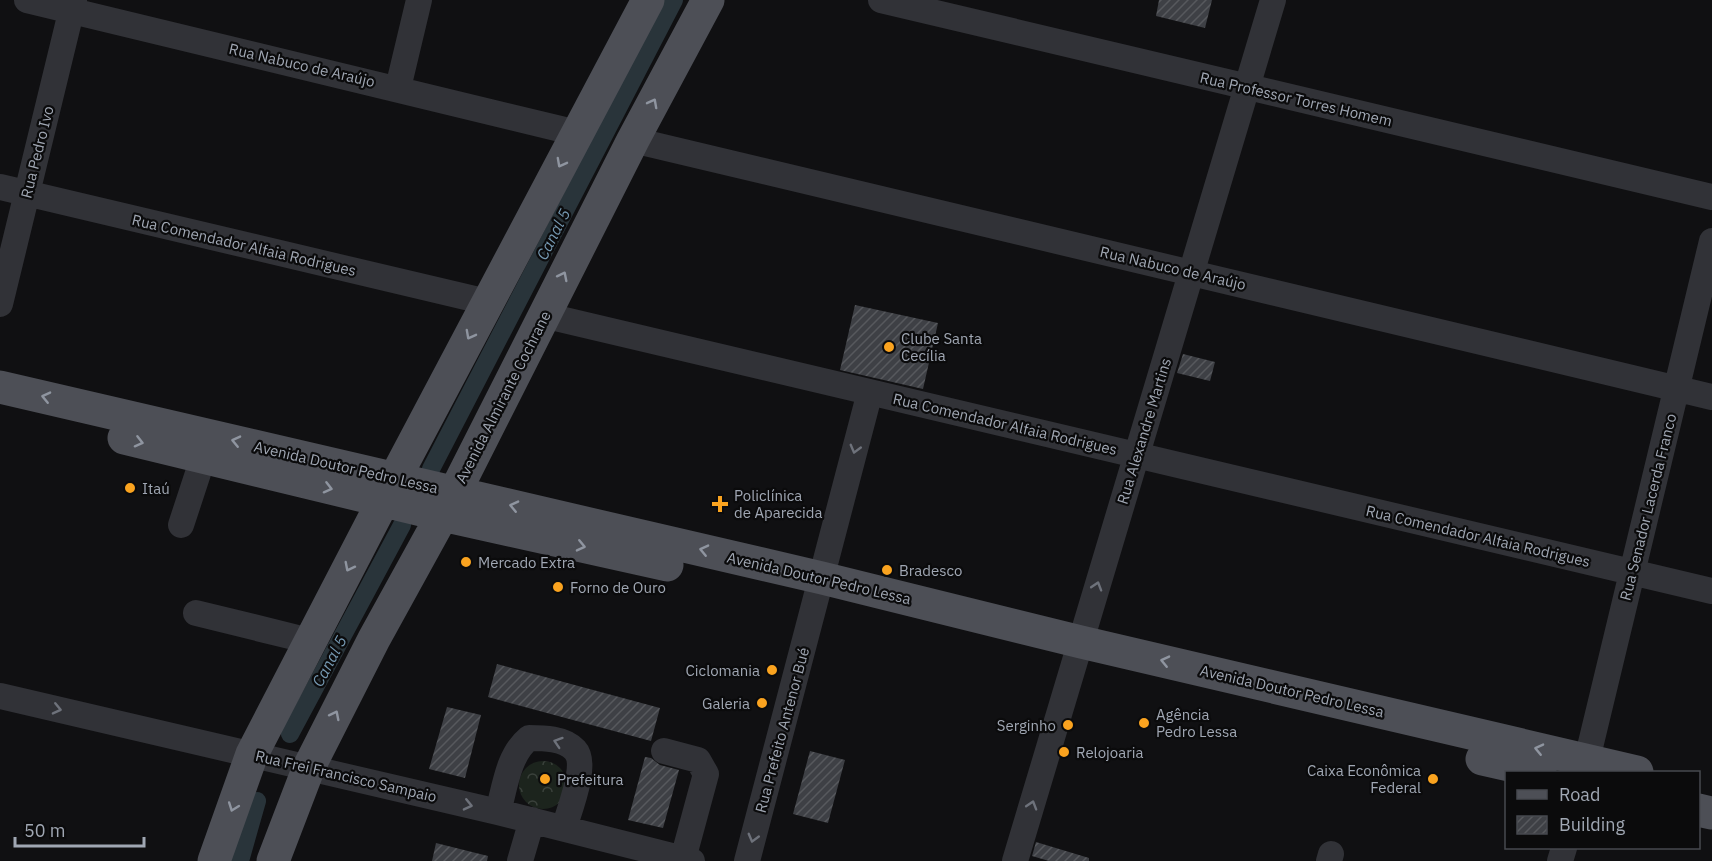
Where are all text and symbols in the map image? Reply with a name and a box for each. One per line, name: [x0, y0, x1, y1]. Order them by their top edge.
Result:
street label: Rua Nabuco de Araújo: [227, 39, 377, 91]
street label: Rua Professor Torres Homem: [1198, 68, 1394, 130]
one-way arrow: [646, 98, 657, 109]
street label: Rua Pedro Ivo: [16, 104, 58, 200]
one-way arrow: [557, 157, 568, 167]
water label: Canal 5: [532, 205, 575, 263]
street label: Rua Comendador Alfaia Rodrigues: [130, 210, 358, 280]
street label: Rua Nabuco de Araújo: [1098, 242, 1248, 294]
one-way arrow: [556, 271, 568, 282]
street label: Avenida Almirante Cochrane: [451, 308, 555, 486]
one-way arrow: [466, 329, 477, 339]
place label: Clube Santa Cecília: [901, 329, 982, 365]
marker: Clube Santa Cecília: [882, 340, 896, 354]
street label: Rua Alexandre Martins: [1113, 356, 1175, 506]
street label: Rua Comendador Alfaia Rodrigues: [891, 389, 1119, 459]
one-way arrow: [41, 391, 51, 404]
street label: Rua Senador Lacerda Franco: [1616, 412, 1680, 602]
one-way arrow: [133, 434, 143, 447]
one-way arrow: [231, 435, 241, 448]
street label: Avenida Doutor Pedro Lessa: [252, 437, 440, 497]
one-way arrow: [850, 444, 863, 454]
place label: Itaú: [142, 479, 170, 498]
one-way arrow: [323, 480, 333, 493]
marker: Itaú: [123, 481, 137, 495]
place label: Policlínica de Aparecida: [734, 486, 822, 522]
marker: Policlínica de Aparecida: [711, 495, 729, 513]
one-way arrow: [509, 500, 519, 513]
street label: Rua Comendador Alfaia Rodrigues: [1364, 501, 1592, 571]
one-way arrow: [576, 539, 586, 552]
one-way arrow: [699, 545, 709, 558]
street label: Avenida Doutor Pedro Lessa: [725, 548, 913, 608]
place label: Mercado Extra: [478, 553, 575, 572]
marker: Mercado Extra: [459, 555, 473, 569]
one-way arrow: [344, 561, 356, 572]
place label: Bradesco: [899, 561, 962, 580]
marker: Bradesco: [880, 563, 894, 577]
place label: Forno de Ouro: [570, 578, 666, 597]
marker: Forno de Ouro: [551, 580, 565, 594]
one-way arrow: [1090, 581, 1102, 591]
water label: Canal 5: [307, 632, 351, 690]
street label: Rua Prefeito Antenor Bué: [751, 645, 813, 815]
one-way arrow: [1161, 656, 1171, 669]
place label: Ciclomania: [686, 661, 760, 680]
street label: Avenida Doutor Pedro Lessa: [1198, 661, 1386, 721]
marker: Ciclomania: [765, 663, 779, 677]
place label: Galeria: [702, 694, 750, 713]
marker: Galeria: [755, 696, 769, 710]
one-way arrow: [52, 702, 62, 715]
place label: Agência Pedro Lessa: [1156, 705, 1237, 741]
one-way arrow: [328, 711, 339, 721]
place label: Serginho: [997, 716, 1056, 735]
marker: Agência Pedro Lessa: [1137, 716, 1151, 730]
marker: Serginho: [1061, 718, 1075, 732]
one-way arrow: [553, 737, 564, 749]
place label: Relojoaria: [1076, 743, 1144, 762]
one-way arrow: [1535, 743, 1545, 756]
marker: Relojoaria: [1057, 745, 1071, 759]
street label: Rua Frei Francisco Sampaio: [254, 746, 438, 806]
place label: Caixa Econômica Federal: [1307, 761, 1421, 797]
place label: Prefeitura: [557, 770, 624, 789]
legend: [1505, 771, 1700, 849]
marker: Prefeitura: [538, 772, 552, 786]
marker: Caixa Econômica Federal: [1426, 772, 1440, 786]
text: Road: [1559, 783, 1600, 806]
one-way arrow: [462, 797, 472, 810]
one-way arrow: [1024, 800, 1037, 811]
one-way arrow: [227, 802, 240, 812]
scale bar: [15, 810, 144, 848]
text: Building: [1559, 813, 1626, 836]
text: 50 m: [24, 819, 66, 842]
one-way arrow: [748, 832, 761, 842]

